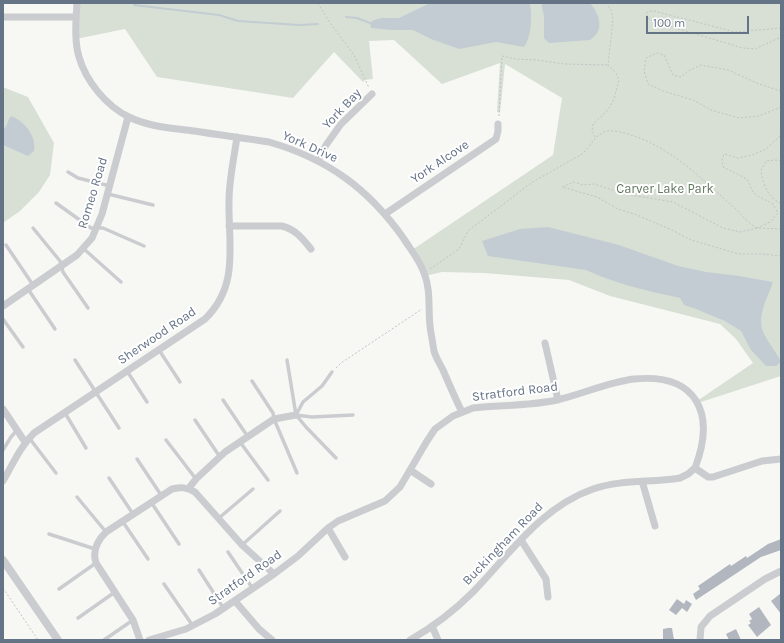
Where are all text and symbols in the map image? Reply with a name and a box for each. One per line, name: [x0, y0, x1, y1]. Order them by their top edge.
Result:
scale bar: [648, 8, 751, 34]
text: 100 m: [653, 16, 685, 30]
street label: York Bay: [319, 85, 365, 133]
street label: York Drive: [280, 128, 340, 166]
street label: York Alcove: [408, 137, 472, 187]
street label: Romeo Road: [75, 155, 111, 231]
park label: Carver Lake Park: [616, 181, 714, 197]
street label: Sherwood Road: [115, 304, 199, 368]
street label: Stratford Road: [471, 379, 559, 405]
street label: Buckingham Road: [459, 499, 547, 589]
street label: Stratford Road: [205, 547, 285, 609]

